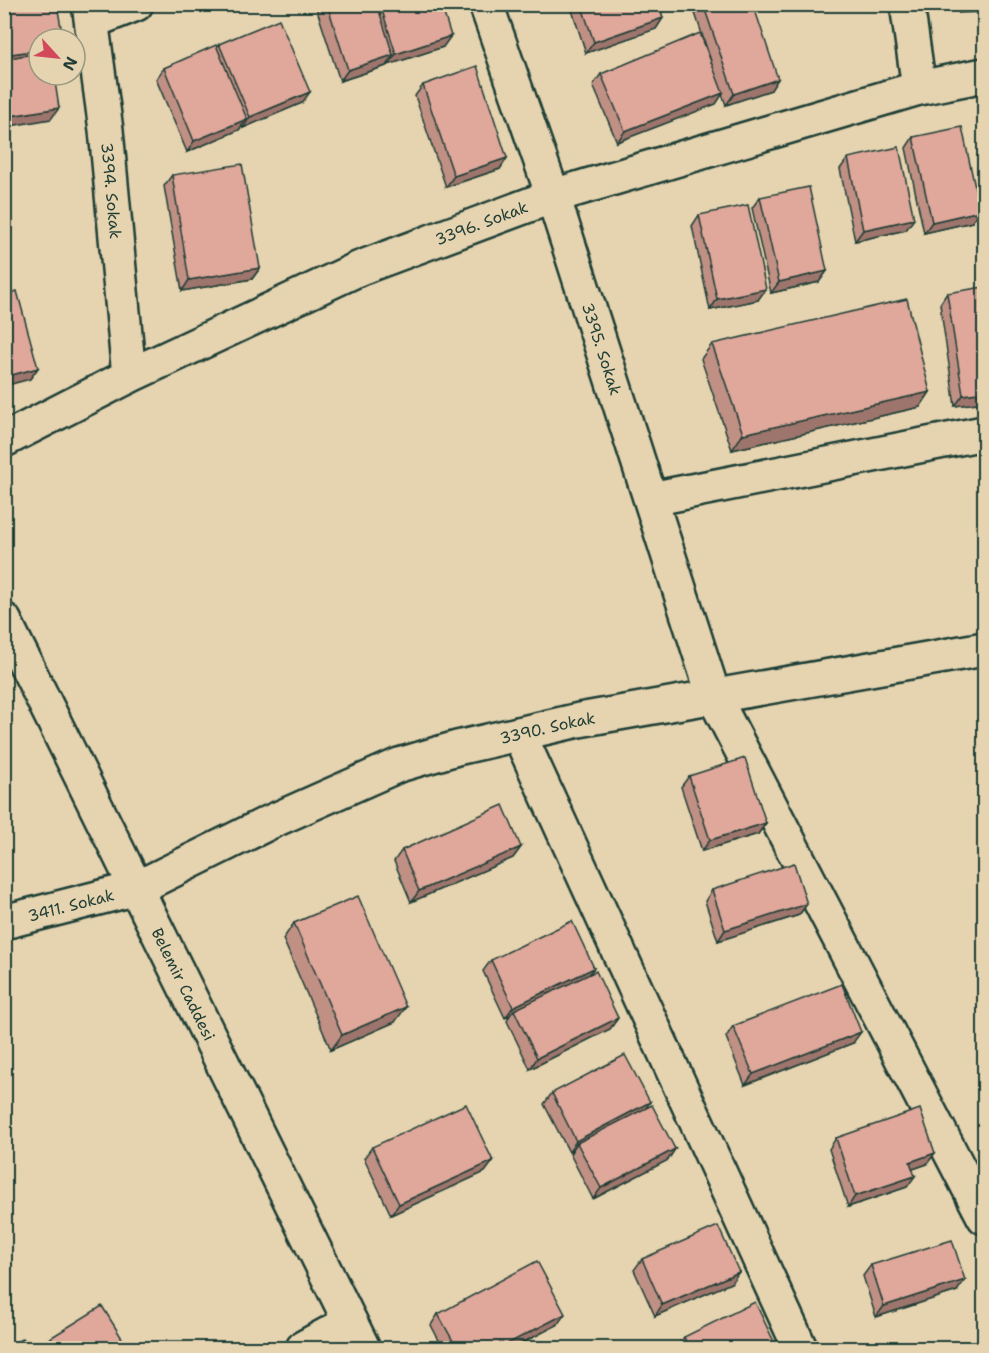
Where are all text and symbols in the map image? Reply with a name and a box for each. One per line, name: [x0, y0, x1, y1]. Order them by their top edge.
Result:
north arrow: [27, 27, 87, 87]
text: N: [58, 53, 82, 74]
street label: 3394. Sokak: [97, 141, 127, 240]
street label: 3396. Sokak: [432, 196, 531, 250]
street label: 3395. Sokak: [577, 300, 627, 398]
street label: 3390. Sokak: [498, 707, 597, 748]
street label: 3411. Sokak: [25, 884, 116, 926]
street label: Belemir Caddesi: [147, 924, 220, 1044]

